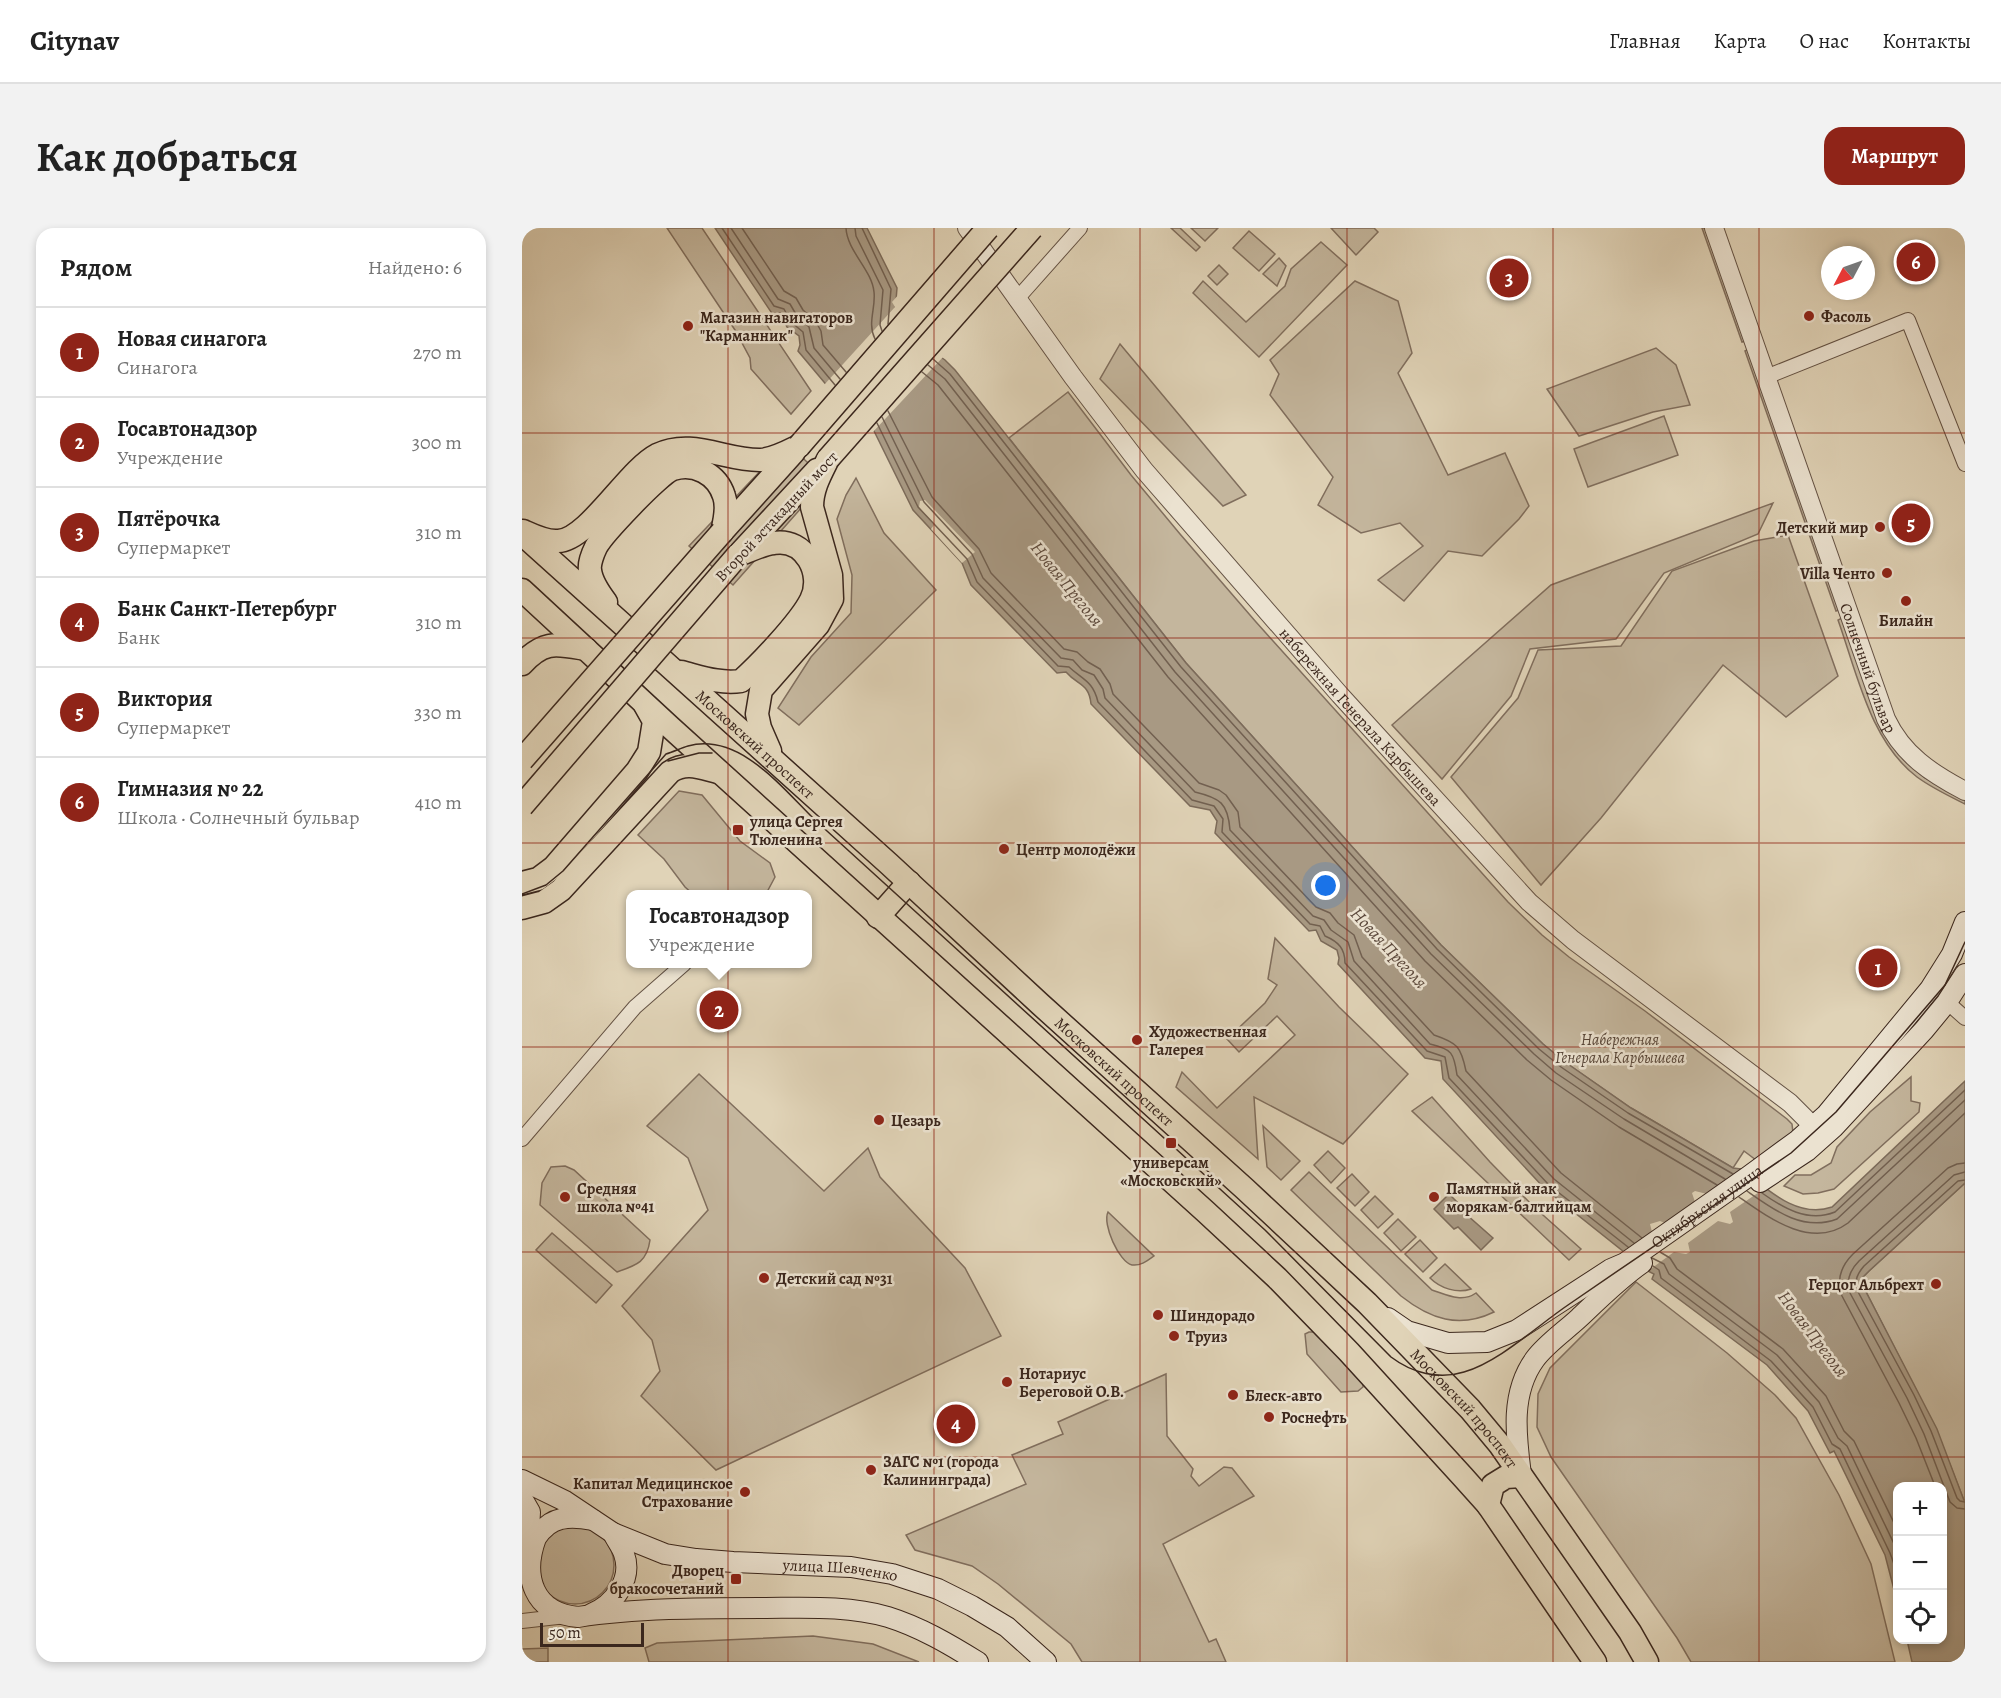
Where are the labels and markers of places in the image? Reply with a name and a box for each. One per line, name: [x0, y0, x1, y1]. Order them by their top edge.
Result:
pin: 6: [1896, 240, 1936, 285]
pin: 3: [1490, 256, 1528, 300]
place label: Фасоль: [1821, 306, 1872, 328]
place label: Магазин навигаторов "Карманник": [700, 307, 853, 347]
marker: Фасоль: [1802, 309, 1816, 323]
marker: Магазин навигаторов "Карманник": [681, 319, 695, 333]
pin: 5: [1892, 500, 1930, 546]
place label: Детский мир: [1776, 517, 1868, 539]
marker: Детский мир: [1873, 520, 1887, 534]
place label: Villa Ченто: [1799, 563, 1875, 585]
marker: Villa Ченто: [1880, 566, 1894, 580]
marker: Билайн: [1899, 594, 1913, 608]
place label: Билайн: [1879, 610, 1933, 632]
place label: улица Сергея Тюленина: [749, 811, 843, 851]
marker: улица Сергея Тюленина: [731, 823, 745, 837]
place label: Центр молодёжи: [1016, 839, 1136, 861]
marker: Центр молодёжи: [997, 842, 1011, 856]
pin: 1: [1858, 946, 1898, 990]
pin: 2: [700, 988, 738, 1032]
place label: Художественная Галерея: [1149, 1021, 1267, 1061]
marker: Художественная Галерея: [1130, 1033, 1144, 1047]
place label: Цезарь: [891, 1110, 941, 1132]
marker: Цезарь: [872, 1113, 886, 1127]
marker: универсам «Московский»: [1164, 1136, 1178, 1150]
place label: универсам «Московский»: [1120, 1152, 1222, 1192]
place label: Средняя школа №41: [577, 1178, 654, 1218]
place label: Памятный знак морякам-балтийцам: [1446, 1178, 1592, 1218]
marker: Средняя школа №41: [558, 1190, 572, 1204]
marker: Памятный знак морякам-балтийцам: [1427, 1190, 1441, 1204]
place label: Детский сад №31: [776, 1268, 893, 1290]
marker: Детский сад №31: [757, 1271, 771, 1285]
place label: Герцог Альбрехт: [1808, 1274, 1925, 1296]
marker: Герцог Альбрехт: [1929, 1277, 1943, 1291]
place label: Шиндорадо: [1170, 1305, 1255, 1327]
marker: Шиндорадо: [1151, 1308, 1165, 1322]
place label: Труиз: [1186, 1326, 1227, 1348]
marker: Труиз: [1167, 1329, 1181, 1343]
place label: Нотариус Береговой О.В.: [1019, 1363, 1124, 1403]
marker: Нотариус Береговой О.В.: [1000, 1375, 1014, 1389]
place label: Блеск-авто: [1245, 1385, 1322, 1407]
marker: Блеск-авто: [1226, 1388, 1240, 1402]
pin: 4: [936, 1402, 976, 1446]
place label: Роснефть: [1281, 1407, 1347, 1429]
marker: Роснефть: [1262, 1410, 1276, 1424]
place label: ЗАГС №1 (города Калининграда): [883, 1451, 999, 1491]
marker: ЗАГС №1 (города Калининграда): [864, 1463, 878, 1477]
place label: Капитал Медицинское Страхование: [573, 1473, 733, 1513]
marker: Капитал Медицинское Страхование: [738, 1485, 752, 1499]
place label: Дворец бракосочетаний: [610, 1560, 724, 1600]
marker: Дворец бракосочетаний: [729, 1572, 743, 1586]

